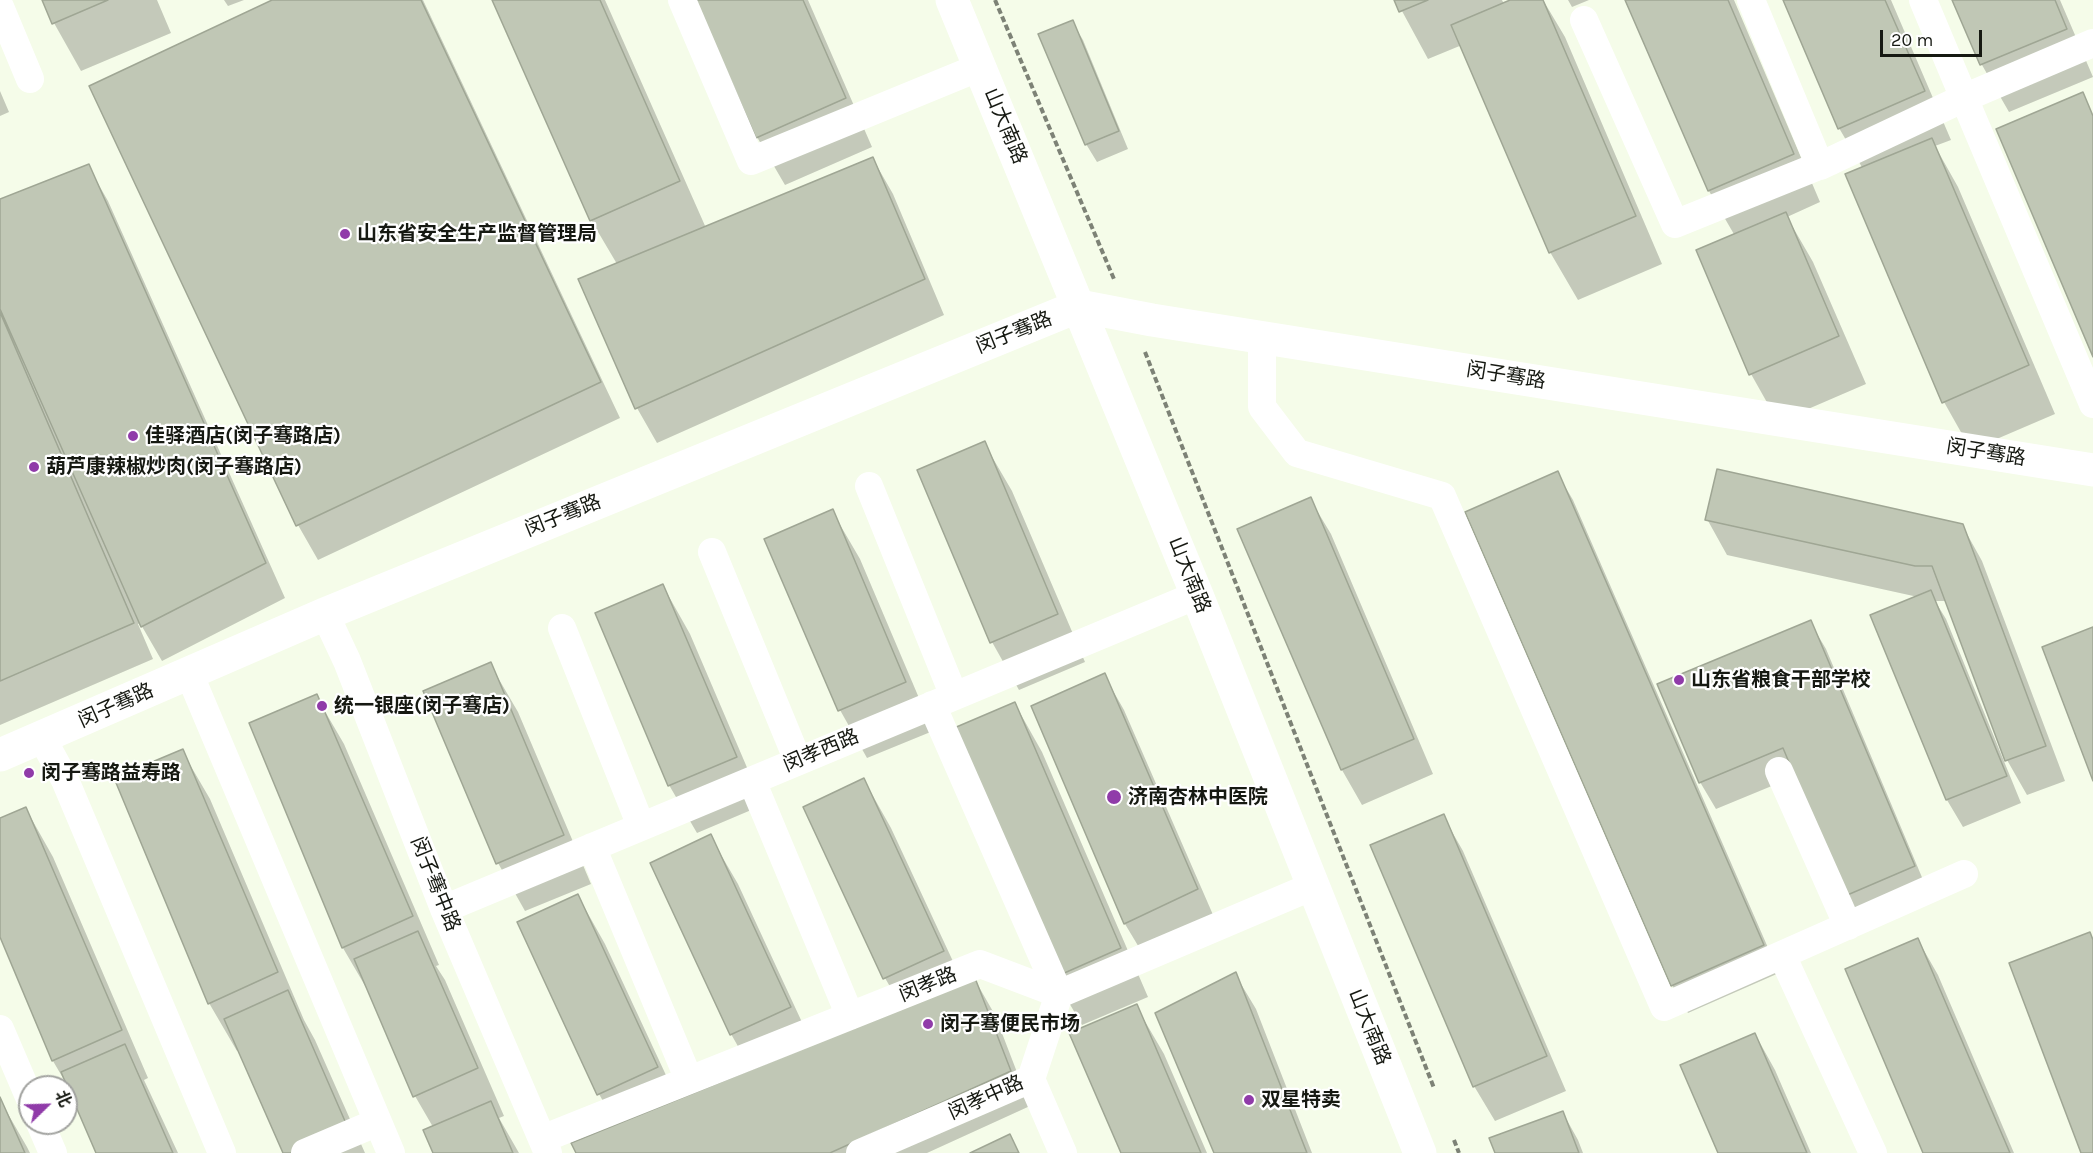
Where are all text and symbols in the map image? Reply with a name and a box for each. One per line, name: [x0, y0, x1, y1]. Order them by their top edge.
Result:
scale bar: [1883, 18, 1985, 56]
text: 20 m: [1891, 29, 1933, 51]
street label: 山大南路: [978, 84, 1032, 168]
place label: 山东省安全生产监督管理局: [357, 222, 597, 246]
marker: 山东省安全生产监督管理局: [338, 227, 352, 241]
street label: 闵子骞路: [972, 307, 1056, 359]
street label: 闵子骞路: [1465, 358, 1547, 394]
place label: 佳驿酒店(闵子骞路店): [145, 424, 341, 448]
marker: 佳驿酒店(闵子骞路店): [126, 429, 140, 443]
street label: 闵子骞路: [1945, 435, 2027, 471]
place label: 葫芦康辣椒炒肉(闵子骞路店): [46, 455, 302, 479]
marker: 葫芦康辣椒炒肉(闵子骞路店): [27, 460, 41, 474]
street label: 闵子骞路: [521, 490, 605, 542]
street label: 山大南路: [1163, 533, 1215, 617]
place label: 山东省粮食干部学校: [1691, 668, 1871, 692]
marker: 山东省粮食干部学校: [1672, 673, 1686, 687]
street label: 闵子骞路: [75, 679, 157, 733]
place label: 统一银座(闵子骞店): [334, 694, 510, 718]
marker: 统一银座(闵子骞店): [315, 699, 329, 713]
street label: 闵孝西路: [779, 724, 863, 778]
place label: 闵子骞路益寿路: [41, 761, 181, 785]
marker: 闵子骞路益寿路: [22, 766, 36, 780]
place label: 济南杏林中医院: [1128, 785, 1268, 809]
marker: 济南杏林中医院: [1105, 788, 1123, 806]
street label: 闵子骞中路: [405, 833, 465, 935]
street label: 闵孝路: [896, 963, 960, 1007]
street label: 山大南路: [1343, 985, 1395, 1069]
place label: 闵子骞便民市场: [940, 1012, 1080, 1036]
marker: 闵子骞便民市场: [921, 1017, 935, 1031]
street label: 闵孝中路: [945, 1071, 1027, 1125]
north arrow: [18, 1075, 78, 1135]
text: 北: [51, 1087, 75, 1110]
place label: 双星特卖: [1261, 1088, 1341, 1112]
marker: 双星特卖: [1242, 1093, 1256, 1107]

